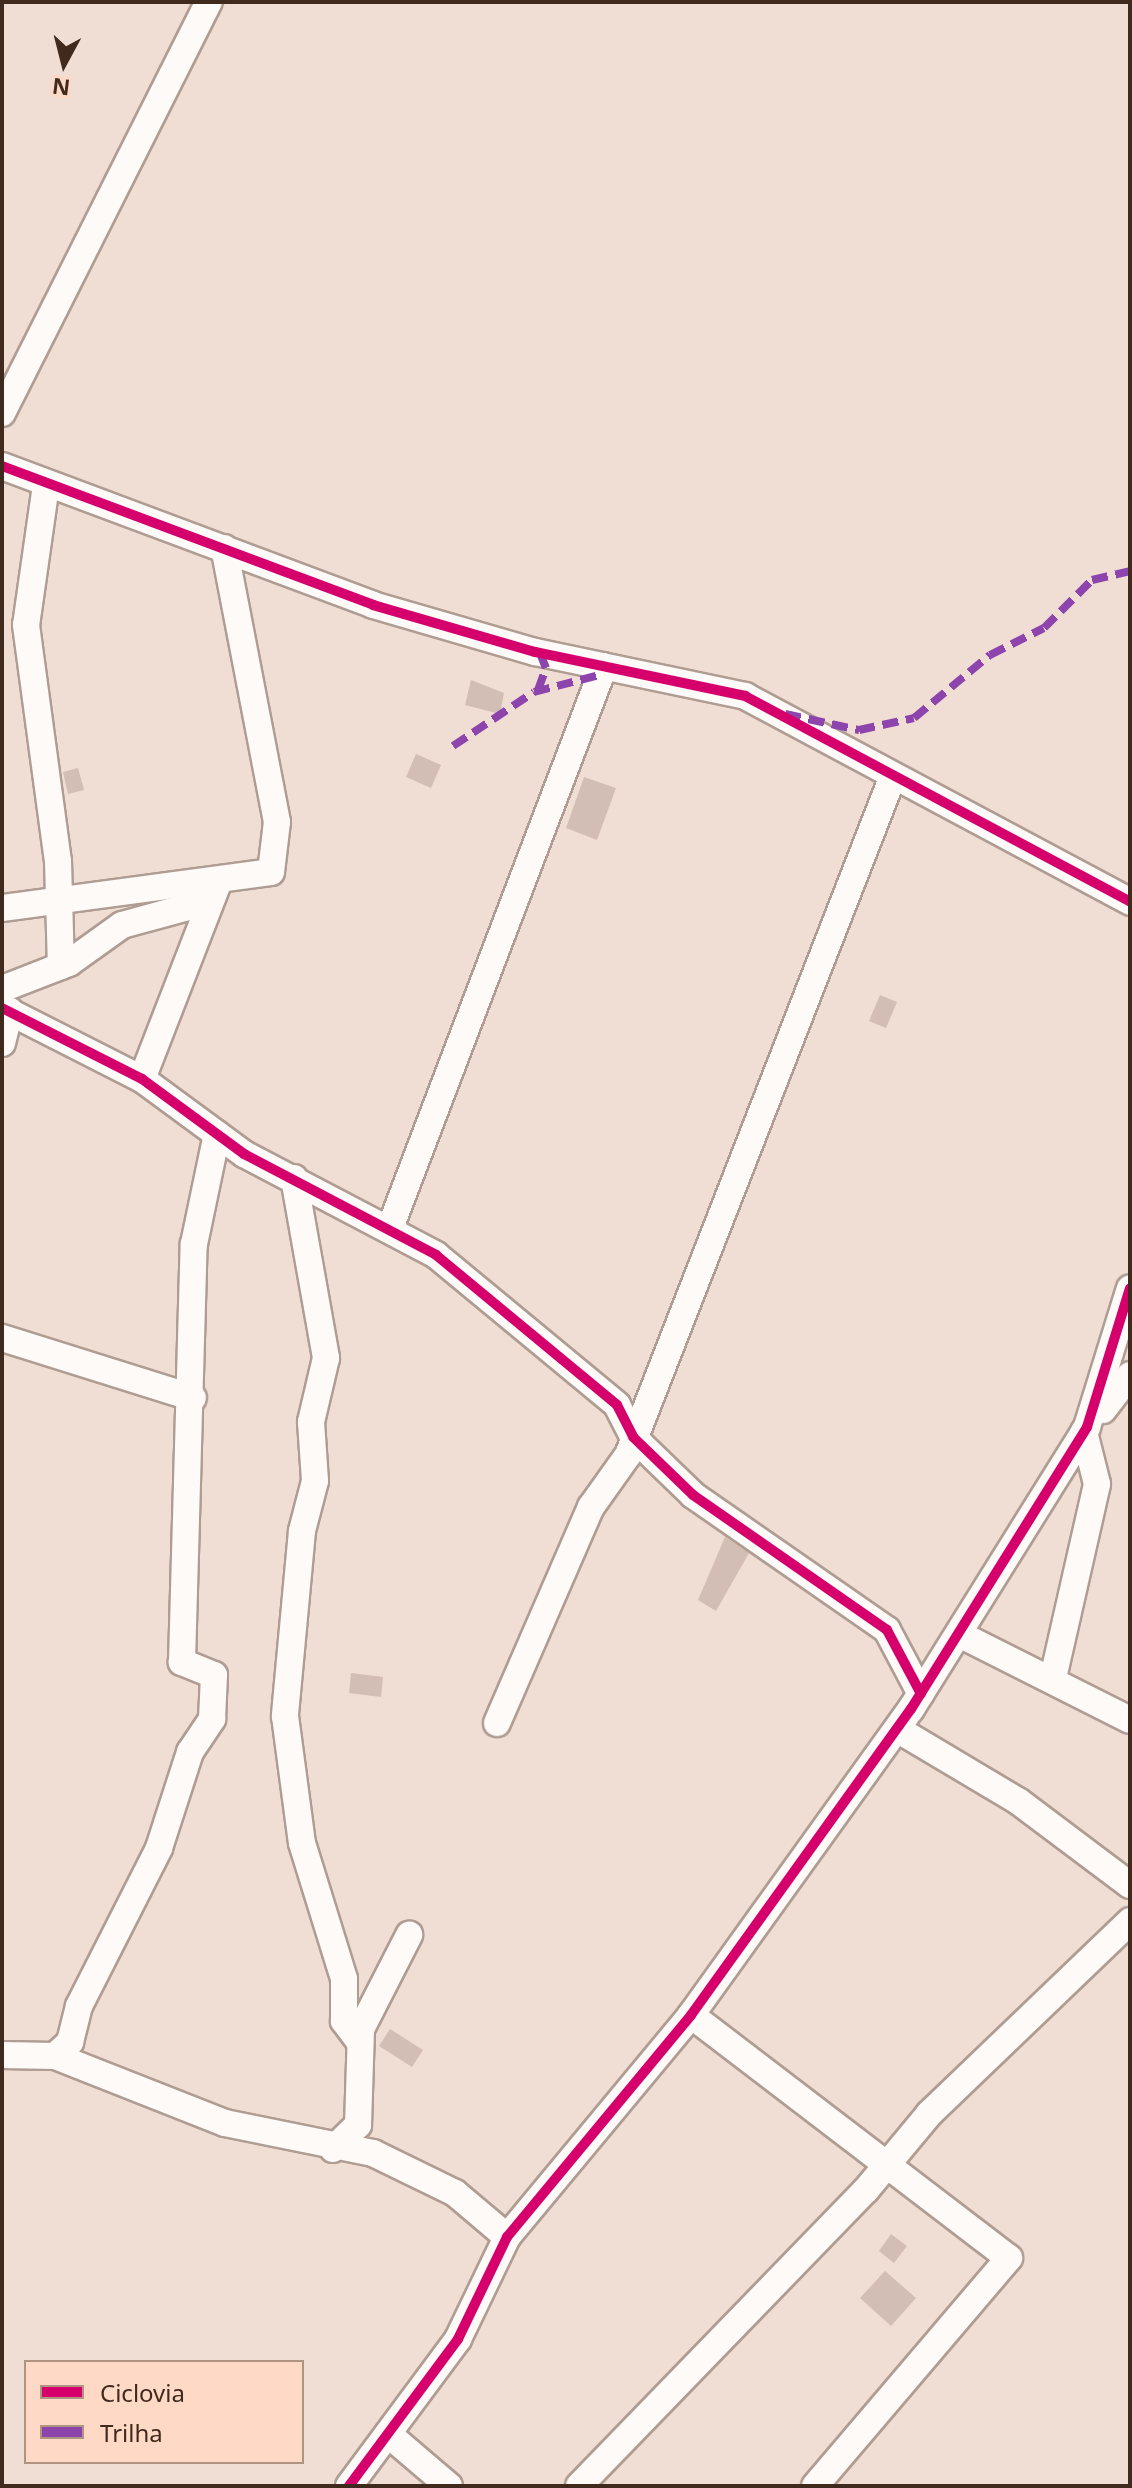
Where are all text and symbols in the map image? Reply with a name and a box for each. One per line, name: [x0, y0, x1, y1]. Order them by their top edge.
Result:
north arrow: [24, 24, 104, 104]
text: N: [50, 72, 72, 104]
legend: [24, 2360, 304, 2464]
text: Ciclovia: [100, 2376, 185, 2409]
text: Trilha: [100, 2416, 163, 2449]

